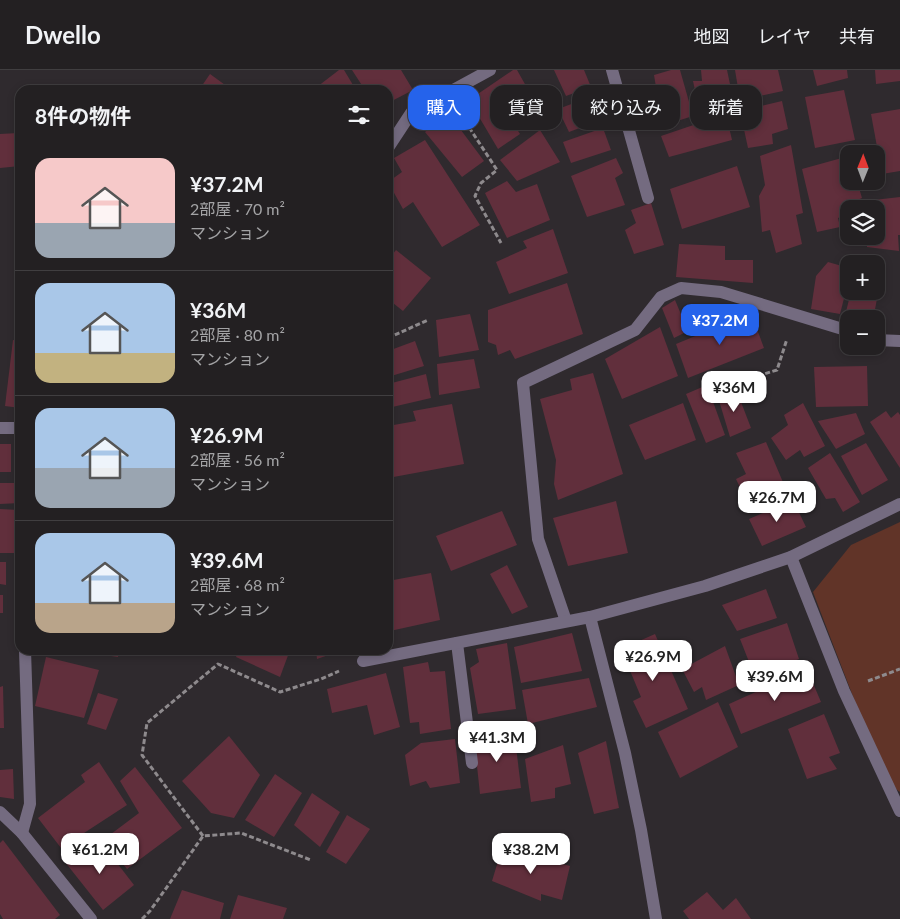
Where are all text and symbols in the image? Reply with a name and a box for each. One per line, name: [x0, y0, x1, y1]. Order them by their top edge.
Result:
text: Dwello: [25, 20, 101, 49]
text: 地図: [694, 25, 730, 47]
text: レイヤ: [758, 25, 811, 47]
text: 共有: [839, 25, 875, 47]
chip: 購入: [408, 85, 480, 130]
chip: 賃貸: [490, 85, 562, 130]
chip: 絞り込み: [572, 85, 680, 130]
chip: 新着: [690, 85, 762, 130]
icon: filters: [345, 101, 373, 129]
text: 8件の物件: [35, 103, 131, 128]
north arrow: [840, 145, 885, 190]
map controls: [840, 145, 885, 355]
text: ¥37.2M: [190, 171, 264, 196]
icon: home: [75, 178, 135, 238]
text: 2部屋 · 70 m²: [190, 199, 285, 218]
button: layers: [840, 200, 885, 245]
text: マンション: [190, 223, 270, 242]
button: +: [840, 255, 885, 300]
text: ¥36M: [190, 297, 246, 322]
icon: home: [75, 303, 135, 363]
pin: ¥37.2M: [679, 304, 761, 346]
text: ¥37.2M: [692, 310, 748, 329]
button: −: [840, 310, 885, 355]
text: 2部屋 · 80 m²: [190, 325, 285, 344]
text: マンション: [190, 349, 270, 368]
pin: ¥36M: [704, 370, 764, 413]
text: ¥36M: [713, 377, 755, 396]
text: ¥26.9M: [190, 422, 264, 447]
icon: home: [75, 428, 135, 488]
text: 2部屋 · 56 m²: [190, 450, 285, 469]
text: マンション: [190, 474, 270, 493]
pin: ¥26.7M: [736, 480, 818, 523]
text: ¥26.7M: [749, 487, 805, 506]
text: ¥39.6M: [190, 547, 264, 572]
icon: home: [75, 553, 135, 613]
text: 2部屋 · 68 m²: [190, 575, 285, 594]
text: マンション: [190, 599, 270, 618]
pin: ¥26.9M: [612, 640, 694, 682]
text: ¥26.9M: [625, 646, 681, 665]
pin: ¥39.6M: [734, 660, 816, 702]
text: ¥39.6M: [747, 666, 803, 685]
pin: ¥41.3M: [456, 720, 538, 763]
text: ¥41.3M: [469, 727, 525, 746]
pin: ¥61.2M: [59, 832, 141, 875]
pin: ¥38.2M: [490, 832, 572, 875]
text: ¥61.2M: [72, 839, 128, 858]
text: ¥38.2M: [503, 839, 559, 858]

